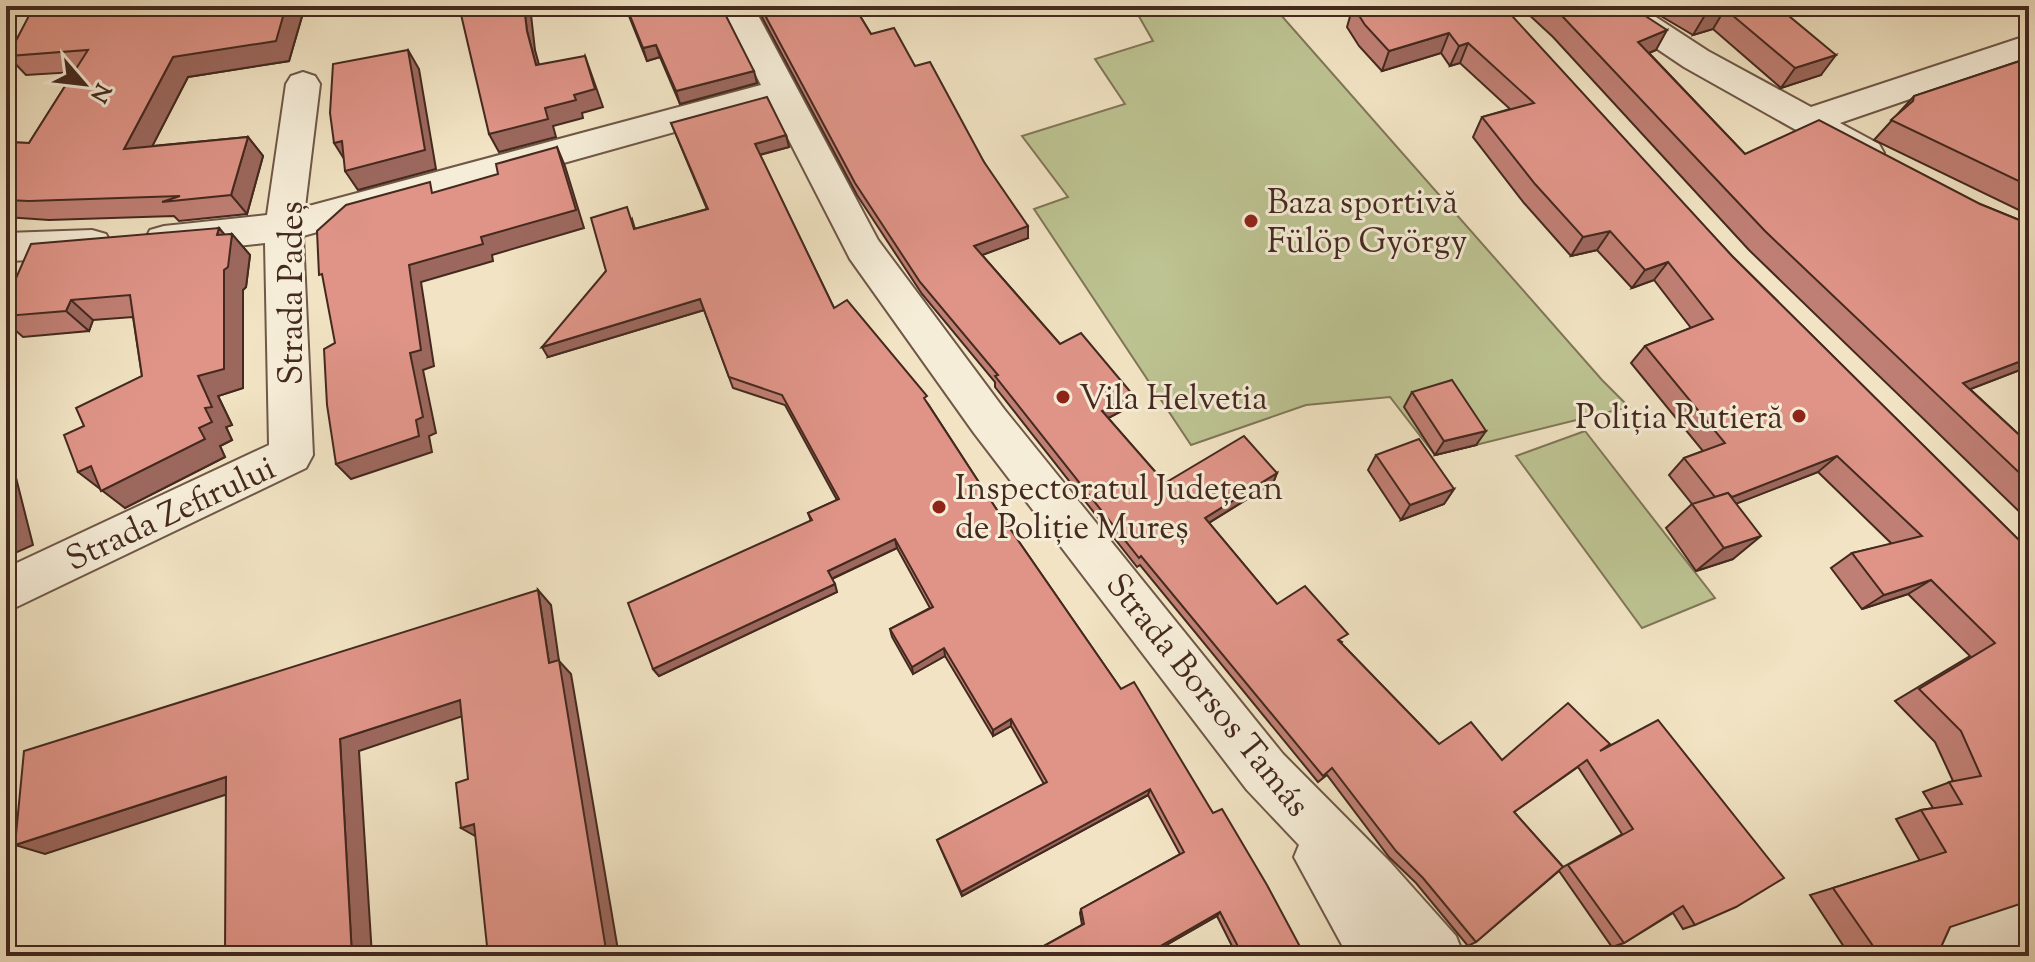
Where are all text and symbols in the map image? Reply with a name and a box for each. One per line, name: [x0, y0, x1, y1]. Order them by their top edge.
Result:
north arrow: [44, 44, 124, 124]
text: N: [81, 77, 117, 108]
place label: Baza sportivă Fülöp György: [1267, 180, 1467, 268]
street label: Strada Padeș: [269, 201, 318, 385]
marker: Baza sportivă Fülöp György: [1242, 212, 1260, 230]
place label: Vila Helvetia: [1079, 376, 1268, 425]
marker: Vila Helvetia: [1054, 388, 1072, 406]
place label: Poliția Rutieră: [1575, 395, 1783, 444]
marker: Poliția Rutieră: [1790, 407, 1808, 425]
street label: Strada Zefirului: [59, 445, 284, 585]
place label: Inspectoratul Județean de Poliție Mureș: [955, 466, 1283, 554]
marker: Inspectoratul Județean de Poliție Mureș: [930, 498, 948, 516]
street label: Strada Borsos Tamás: [1093, 564, 1320, 829]

